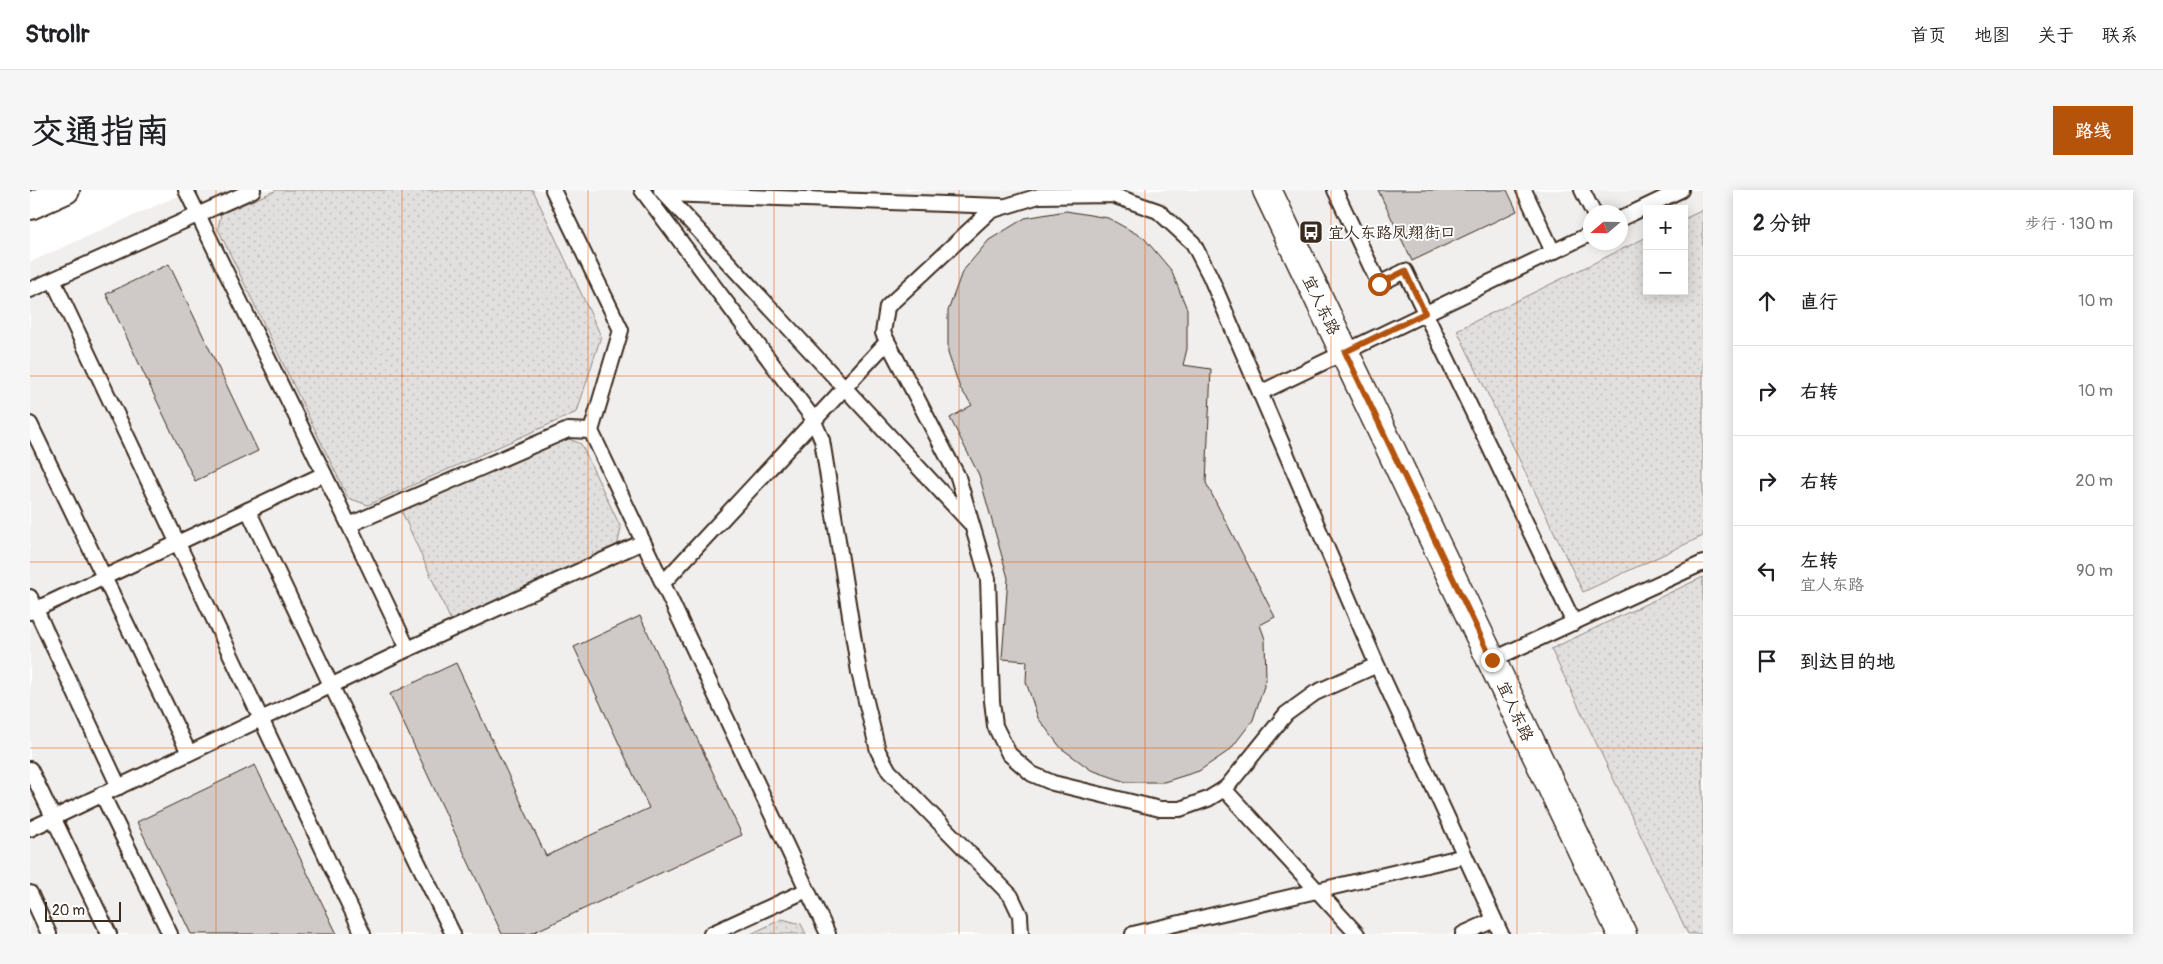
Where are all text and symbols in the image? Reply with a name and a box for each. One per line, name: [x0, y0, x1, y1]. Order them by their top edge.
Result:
text: Strollr: [25, 20, 90, 49]
text: 首页: [1910, 24, 1946, 47]
text: 地图: [1974, 24, 2010, 47]
text: 关于: [2038, 24, 2074, 47]
text: 联系: [2102, 24, 2138, 47]
button: 路线: [2053, 106, 2133, 155]
text: 交通指南: [30, 110, 170, 154]
north arrow: [1583, 205, 1628, 250]
map controls: [1643, 205, 1688, 295]
button: +: [1643, 205, 1688, 250]
text: 2 分钟: [1753, 210, 1811, 237]
text: 步行 · 130 m: [2025, 214, 2113, 234]
bus stop icon: 宜人东路凤翔街口: [1298, 219, 1324, 245]
place label: 宜人东路凤翔街口: [1328, 223, 1456, 243]
button: −: [1643, 250, 1688, 295]
street label: 宜人东路: [1298, 272, 1344, 339]
route start: [1368, 273, 1391, 296]
icon: ahead: [1753, 287, 1781, 315]
text: 直行: [1800, 290, 1838, 314]
text: 10 m: [2078, 291, 2113, 311]
icon: right: [1753, 377, 1781, 405]
text: 右转: [1800, 380, 1838, 404]
text: 10 m: [2078, 381, 2113, 401]
icon: right: [1753, 467, 1781, 495]
text: 右转: [1800, 470, 1838, 494]
text: 20 m: [2075, 471, 2113, 491]
text: 左转: [1800, 549, 1838, 573]
icon: left: [1753, 557, 1781, 585]
text: 90 m: [2076, 561, 2113, 581]
text: 宜人东路: [1800, 575, 1864, 595]
icon: arrive: [1753, 647, 1781, 675]
route end: [1481, 649, 1504, 672]
text: 到达目的地: [1800, 650, 1895, 674]
street label: 宜人东路: [1493, 678, 1538, 745]
scale bar: [45, 899, 121, 922]
text: 20 m: [52, 902, 85, 919]

